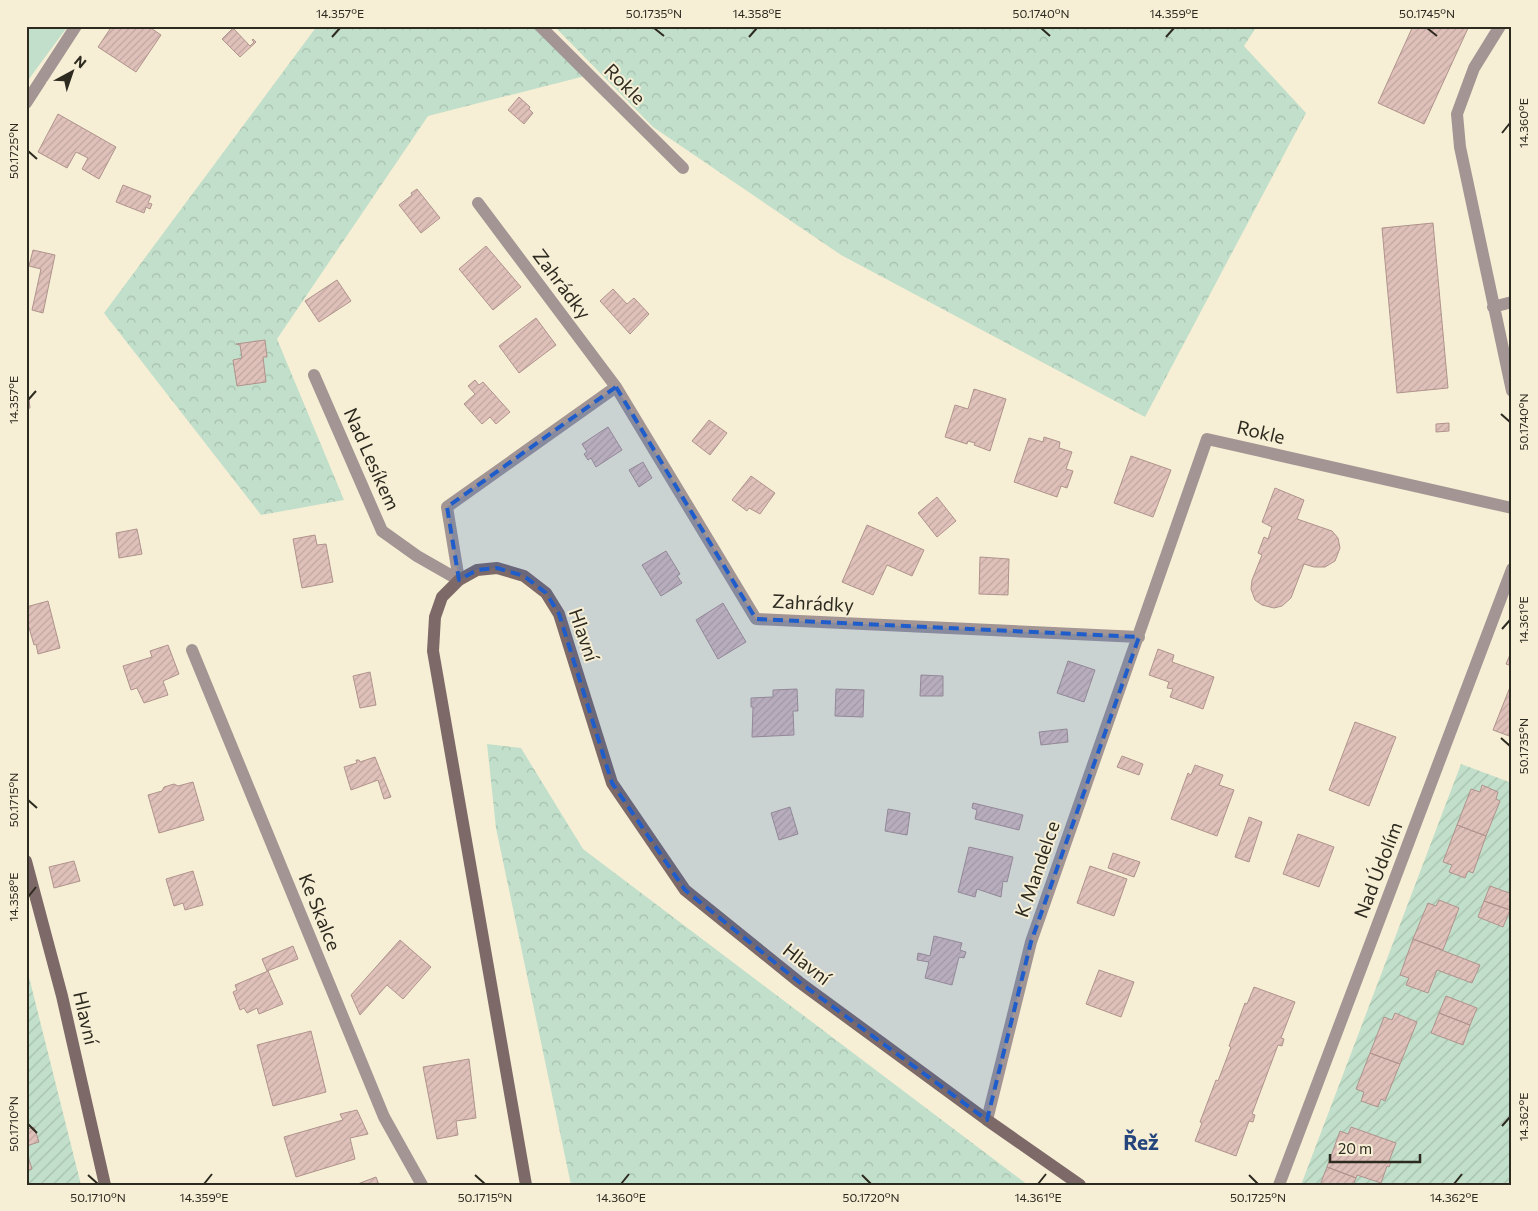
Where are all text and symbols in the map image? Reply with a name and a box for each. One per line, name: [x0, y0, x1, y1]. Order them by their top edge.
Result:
text: 14.357°E: [316, 6, 364, 20]
text: 50.1735°N: [626, 6, 682, 20]
text: 14.358°E: [733, 6, 781, 20]
text: 50.1740°N: [1013, 6, 1069, 20]
text: 14.359°E: [1150, 6, 1198, 20]
text: 50.1745°N: [1399, 6, 1455, 20]
north arrow: [48, 48, 98, 98]
text: N: [71, 52, 90, 72]
street label: Rokle: [600, 58, 651, 109]
text: 14.360°E: [1516, 98, 1530, 148]
text: 50.1725°N: [6, 123, 20, 179]
street label: Zahrádky: [529, 244, 596, 323]
text: 14.357°E: [6, 376, 20, 424]
text: 50.1740°N: [1516, 394, 1530, 450]
street label: Nad Lesíkem: [340, 404, 405, 514]
street label: Rokle: [1235, 415, 1287, 448]
street label: Zahrádky: [772, 589, 855, 616]
text: 14.361°E: [1516, 596, 1530, 644]
street label: Hlavní: [565, 605, 605, 665]
text: 50.1735°N: [1516, 718, 1530, 774]
text: 50.1715°N: [6, 773, 20, 827]
street label: K Mandelce: [1009, 818, 1064, 920]
street label: Nad Údolím: [1348, 818, 1406, 921]
street label: Ke Skalce: [295, 870, 346, 954]
text: 14.358°E: [6, 873, 20, 921]
street label: Hlavní: [779, 938, 837, 990]
street label: Hlavní: [69, 989, 104, 1048]
text: 14.362°E: [1516, 1093, 1530, 1141]
text: 50.1710°N: [6, 1096, 20, 1152]
district label: Řež: [1123, 1129, 1159, 1154]
scale bar: [1330, 1131, 1420, 1163]
text: 20 m: [1338, 1139, 1372, 1157]
text: 50.1710°N: [70, 1190, 126, 1204]
text: 14.359°E: [180, 1190, 228, 1204]
text: 50.1715°N: [458, 1190, 512, 1204]
text: 14.360°E: [596, 1190, 646, 1204]
text: 50.1720°N: [842, 1190, 900, 1204]
text: 14.361°E: [1014, 1190, 1062, 1204]
text: 50.1725°N: [1230, 1190, 1286, 1204]
text: 14.362°E: [1430, 1190, 1478, 1204]

